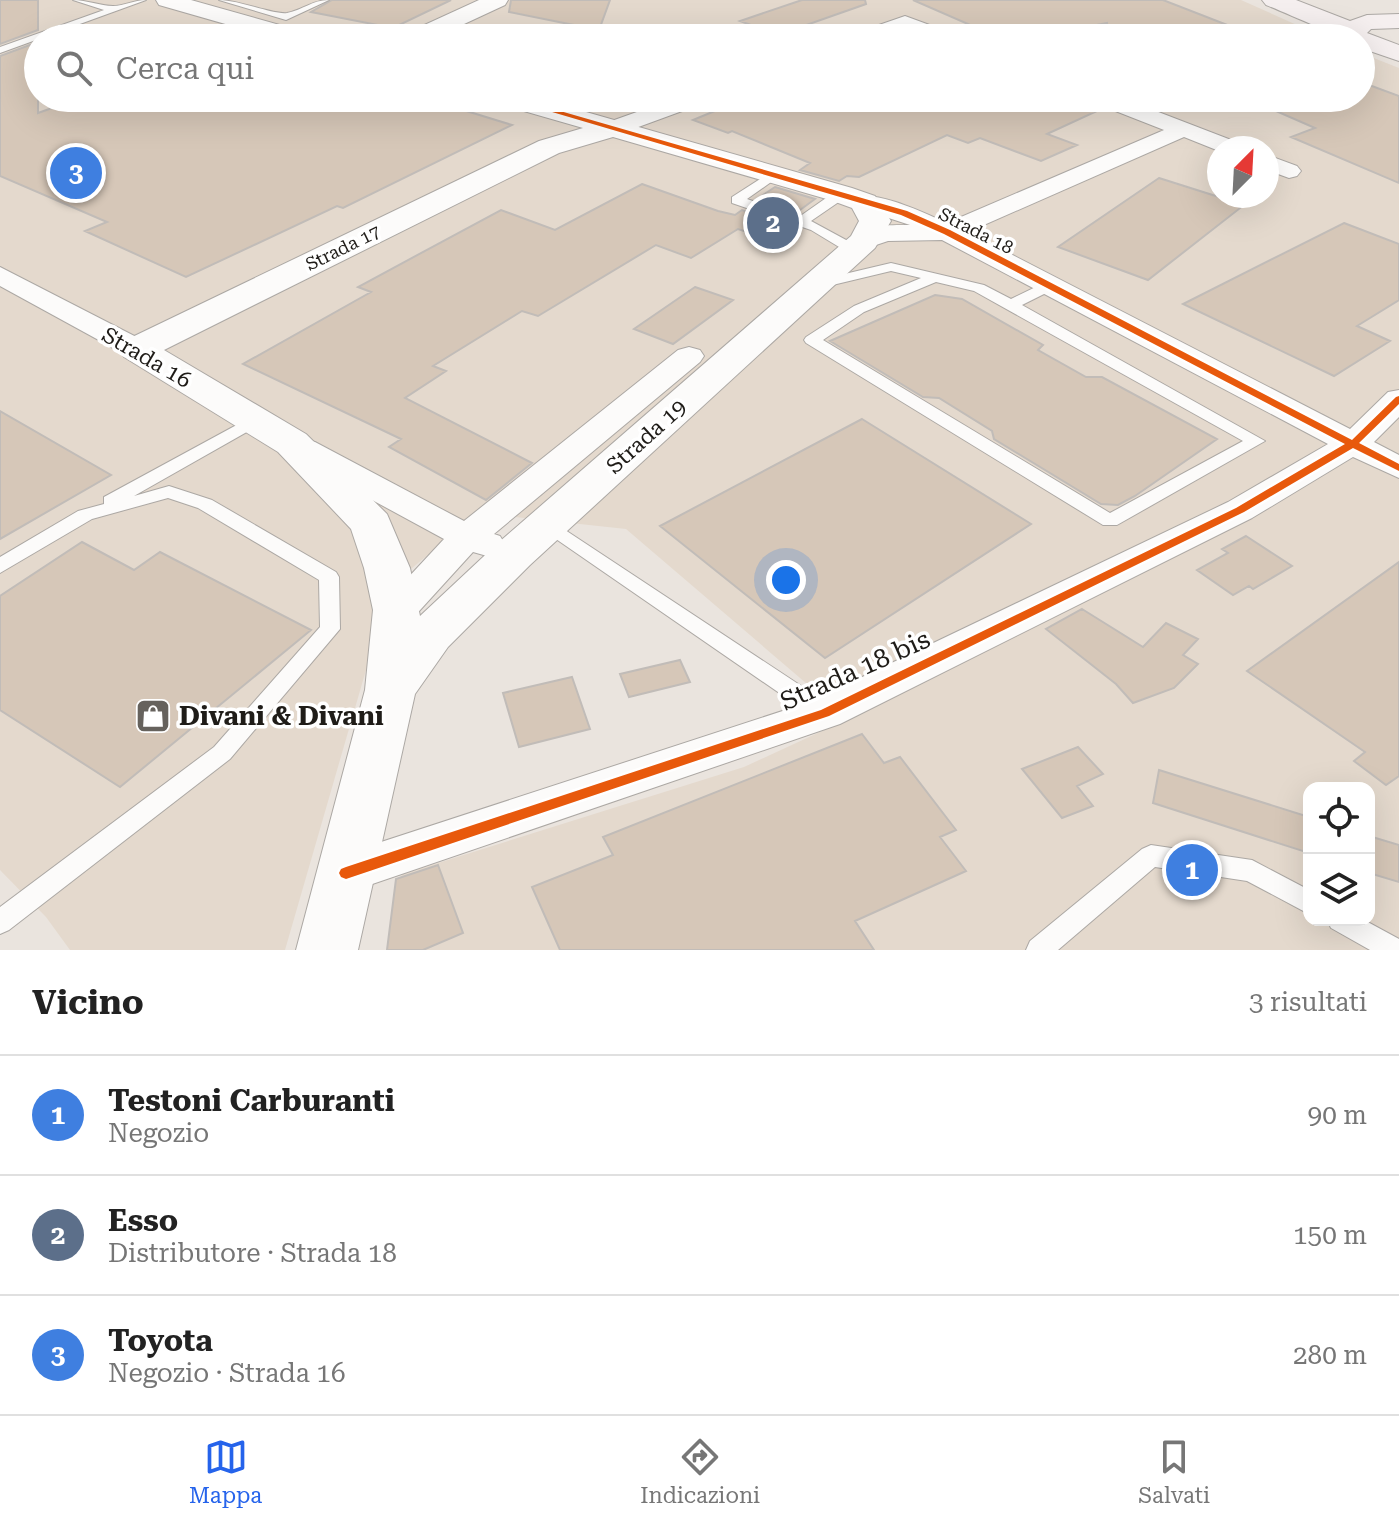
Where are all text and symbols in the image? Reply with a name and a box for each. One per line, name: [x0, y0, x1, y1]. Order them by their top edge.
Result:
search box: [24, 24, 1375, 112]
icon: search: [52, 46, 96, 90]
text: Cerca qui: [116, 51, 254, 86]
north arrow: [1207, 136, 1279, 208]
pin: 3: [50, 143, 102, 203]
pin: 2: [747, 193, 799, 253]
street label: Strada 18: [936, 203, 1017, 258]
street label: Strada 17: [302, 220, 384, 275]
street label: Strada 16: [98, 322, 196, 393]
street label: Strada 19: [601, 394, 691, 479]
your location: [766, 560, 806, 600]
street label: Strada 18 bis: [776, 624, 934, 716]
shop icon: Divani & Divani: [134, 697, 172, 735]
place label: Divani & Divani: [179, 701, 384, 731]
map controls: [1303, 782, 1375, 926]
button: locate: [1303, 782, 1375, 854]
pin: 1: [1166, 840, 1218, 900]
button: layers: [1303, 854, 1375, 926]
text: Vicino: [32, 982, 144, 1022]
text: 3 risultati: [1249, 987, 1367, 1017]
text: Testoni Carburanti: [108, 1083, 395, 1118]
text: 1: [51, 1100, 65, 1130]
text: 90 m: [1308, 1100, 1367, 1130]
text: Negozio: [108, 1118, 209, 1148]
text: Esso: [108, 1203, 178, 1238]
text: 2: [51, 1220, 65, 1250]
text: 150 m: [1293, 1220, 1367, 1250]
text: Distributore · Strada 18: [108, 1238, 397, 1268]
text: Toyota: [108, 1323, 213, 1358]
text: 3: [51, 1340, 65, 1370]
text: 280 m: [1293, 1340, 1367, 1370]
text: Negozio · Strada 16: [108, 1358, 345, 1388]
tab: Mappa: [189, 1435, 262, 1508]
tab: Indicazioni: [640, 1435, 760, 1508]
tab: Salvati: [1138, 1435, 1210, 1508]

